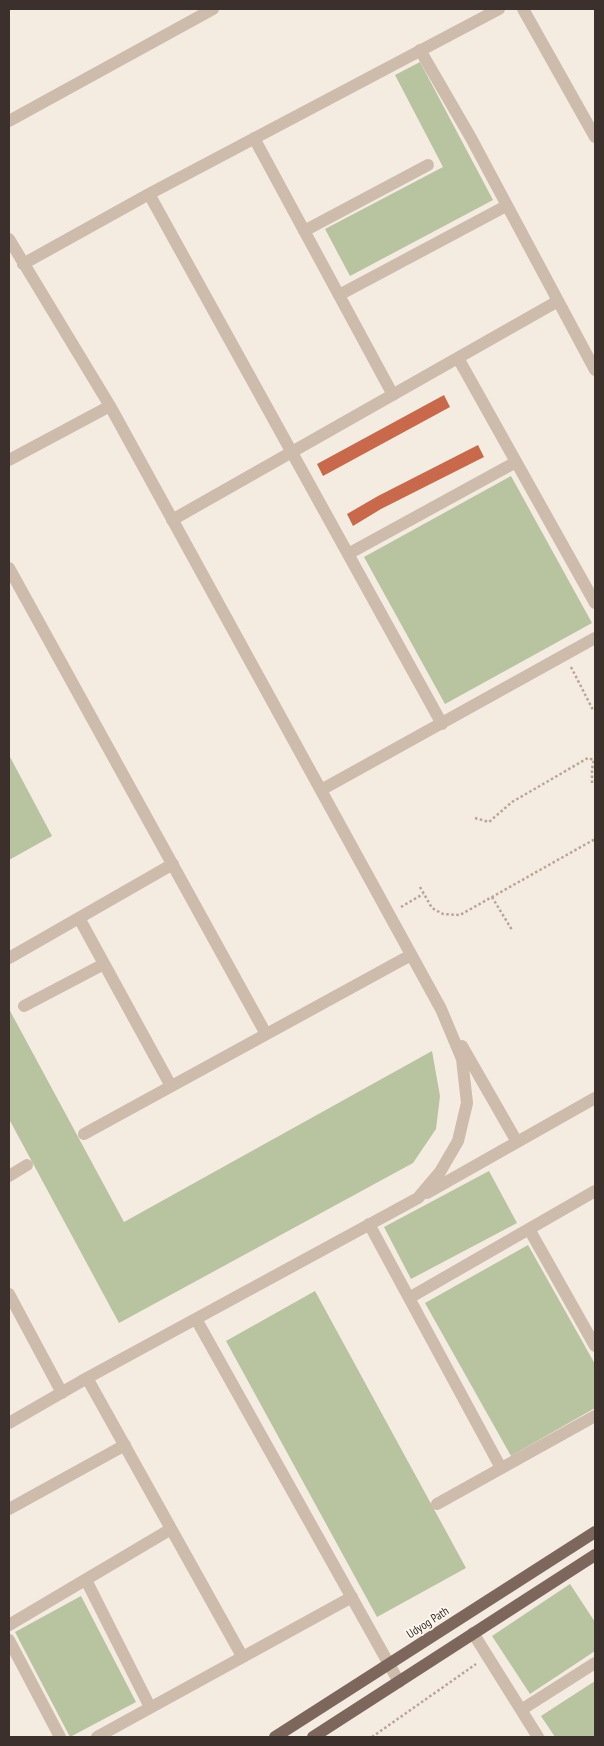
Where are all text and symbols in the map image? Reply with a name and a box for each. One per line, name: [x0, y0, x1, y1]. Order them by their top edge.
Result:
street label: Udyog Path: [404, 1604, 452, 1642]

